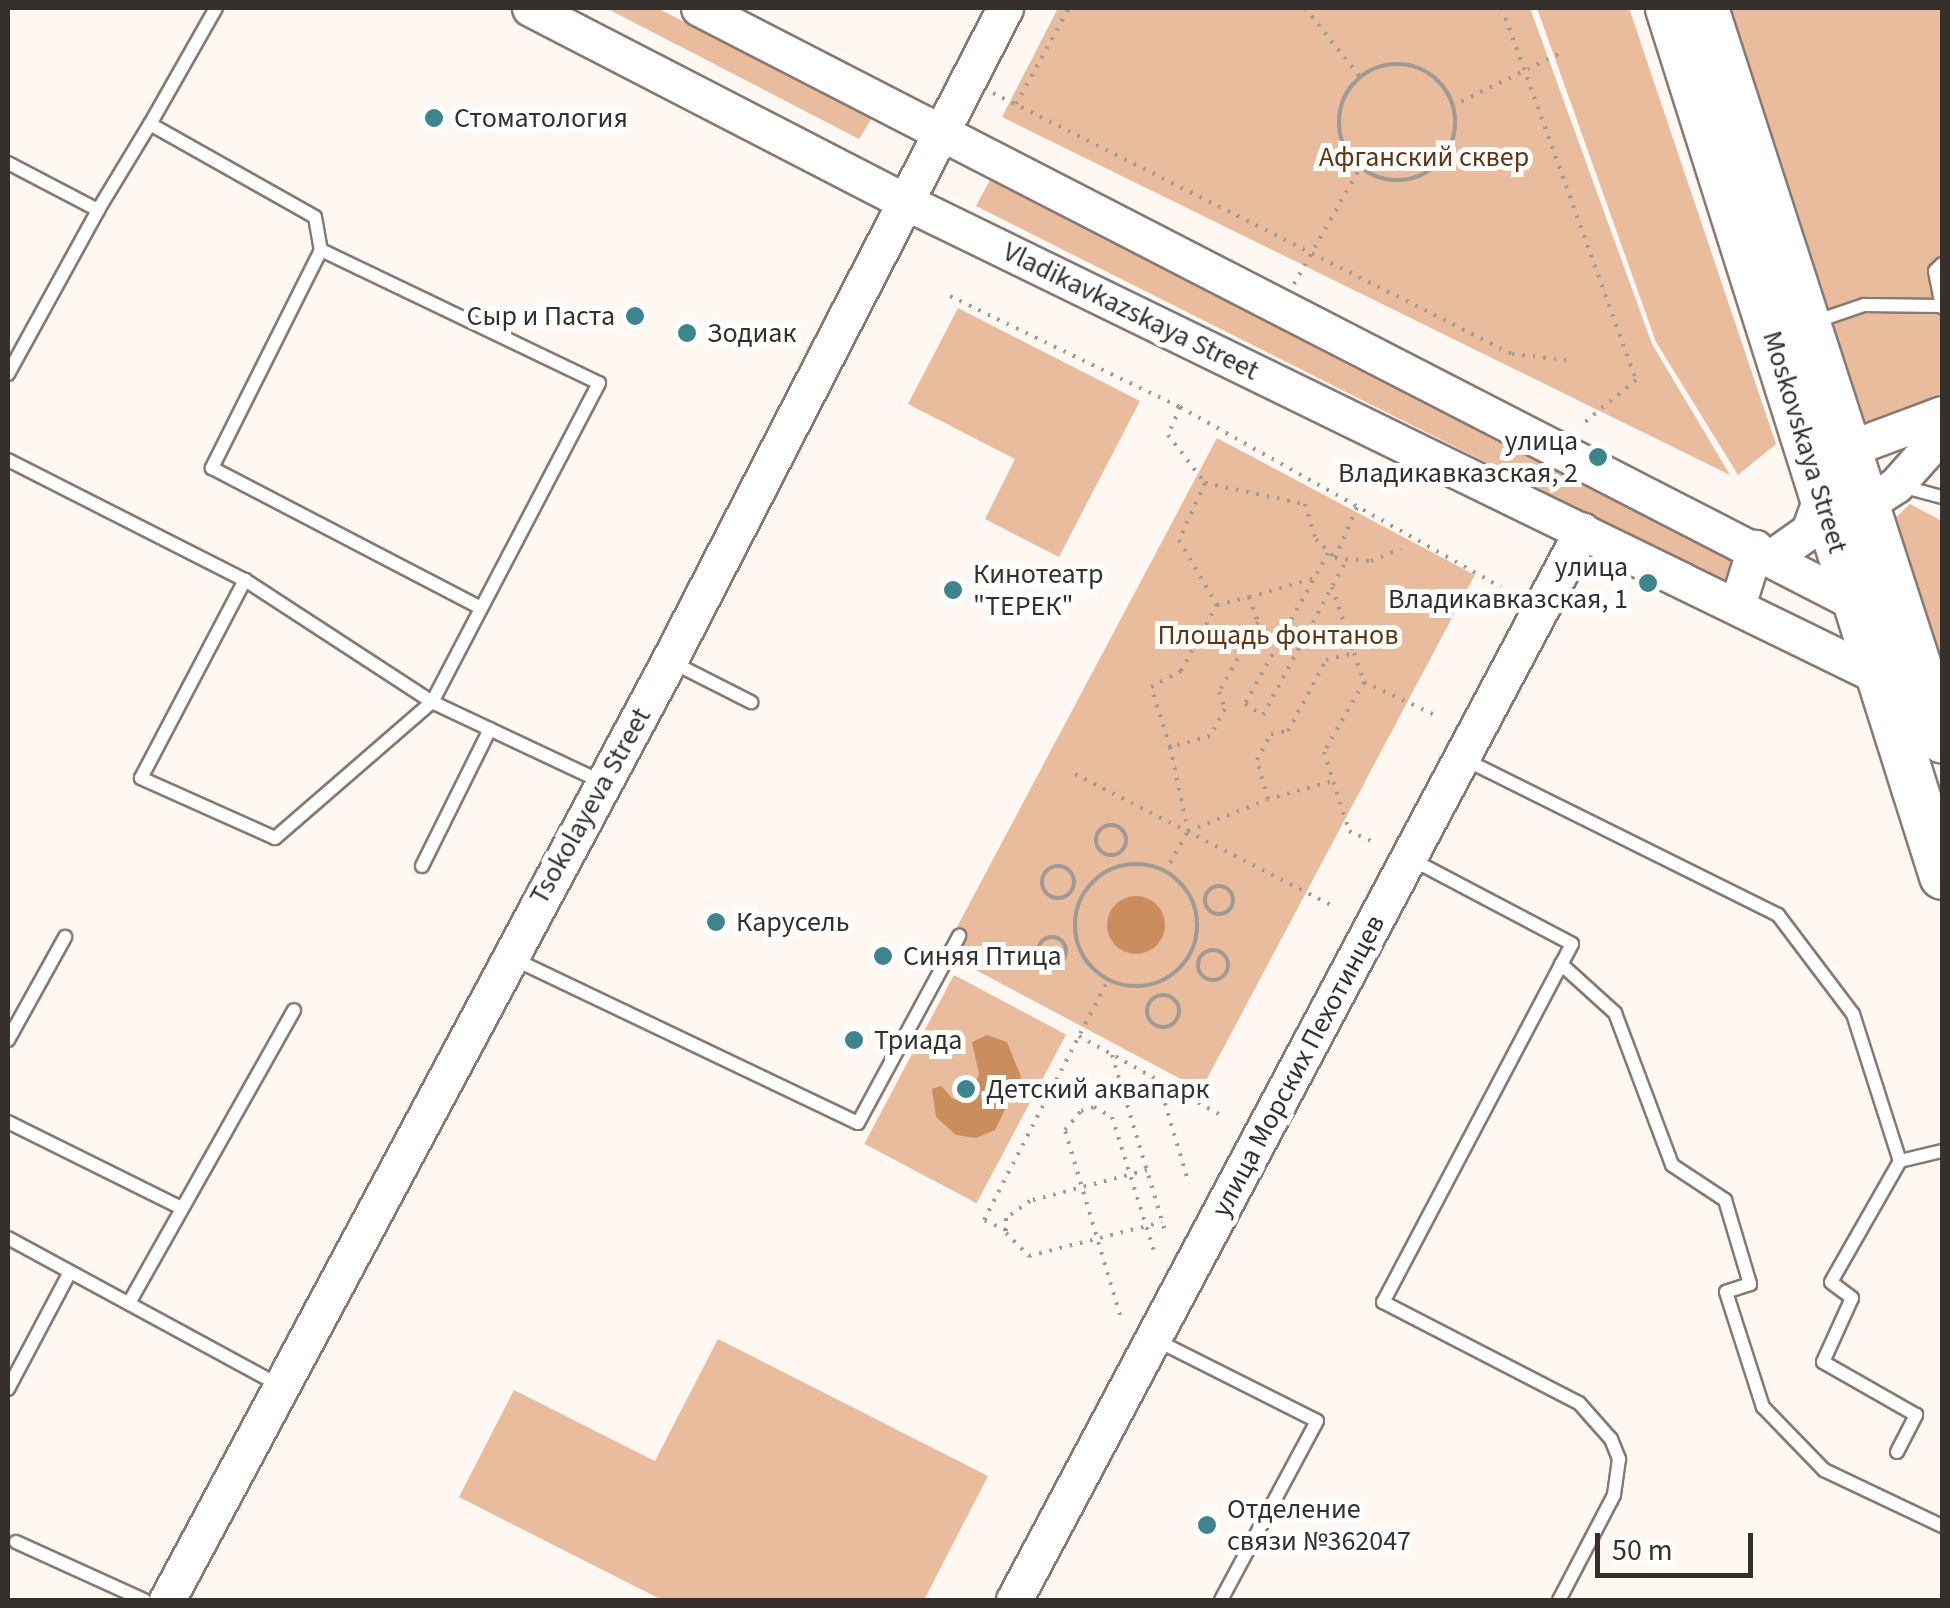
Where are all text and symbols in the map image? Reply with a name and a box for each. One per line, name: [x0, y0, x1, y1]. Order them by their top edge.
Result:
place label: Стоматология: [454, 101, 628, 135]
marker: Стоматология: [423, 107, 445, 129]
park label: Афганский сквер: [1319, 140, 1529, 174]
street label: Vladikavkazskaya Street: [998, 234, 1264, 388]
place label: Сыр и Паста: [467, 299, 615, 333]
marker: Сыр и Паста: [624, 305, 646, 327]
place label: Зодиак: [707, 316, 796, 350]
marker: Зодиак: [676, 322, 698, 344]
street label: Moskovskaya Street: [1755, 327, 1855, 557]
place label: улица Владикавказская, 2: [1338, 424, 1578, 490]
marker: улица Владикавказская, 2: [1587, 446, 1609, 468]
place label: улица Владикавказская, 1: [1388, 550, 1628, 616]
place label: Кинотеатр "ТЕРЕК": [973, 557, 1104, 623]
marker: улица Владикавказская, 1: [1637, 572, 1659, 594]
marker: Кинотеатр "ТЕРЕК": [942, 579, 964, 601]
park label: Площадь фонтанов: [1158, 618, 1398, 652]
street label: Tsokolayeva Street: [522, 702, 658, 910]
place label: Карусель: [736, 905, 849, 939]
street label: улица Морских Пехотинцев: [1204, 909, 1392, 1223]
marker: Карусель: [705, 911, 727, 933]
place label: Синяя Птица: [903, 939, 1062, 973]
marker: Синяя Птица: [872, 945, 894, 967]
place label: Триада: [874, 1023, 962, 1057]
marker: Триада: [843, 1029, 865, 1051]
place label: Детский аквапарк: [986, 1072, 1209, 1106]
marker: Детский аквапарк: [955, 1078, 977, 1100]
place label: Отделение связи №362047: [1227, 1492, 1411, 1558]
scale bar: [1600, 1513, 1758, 1575]
marker: Отделение связи №362047: [1196, 1514, 1218, 1536]
text: 50 m: [1612, 1529, 1673, 1572]

